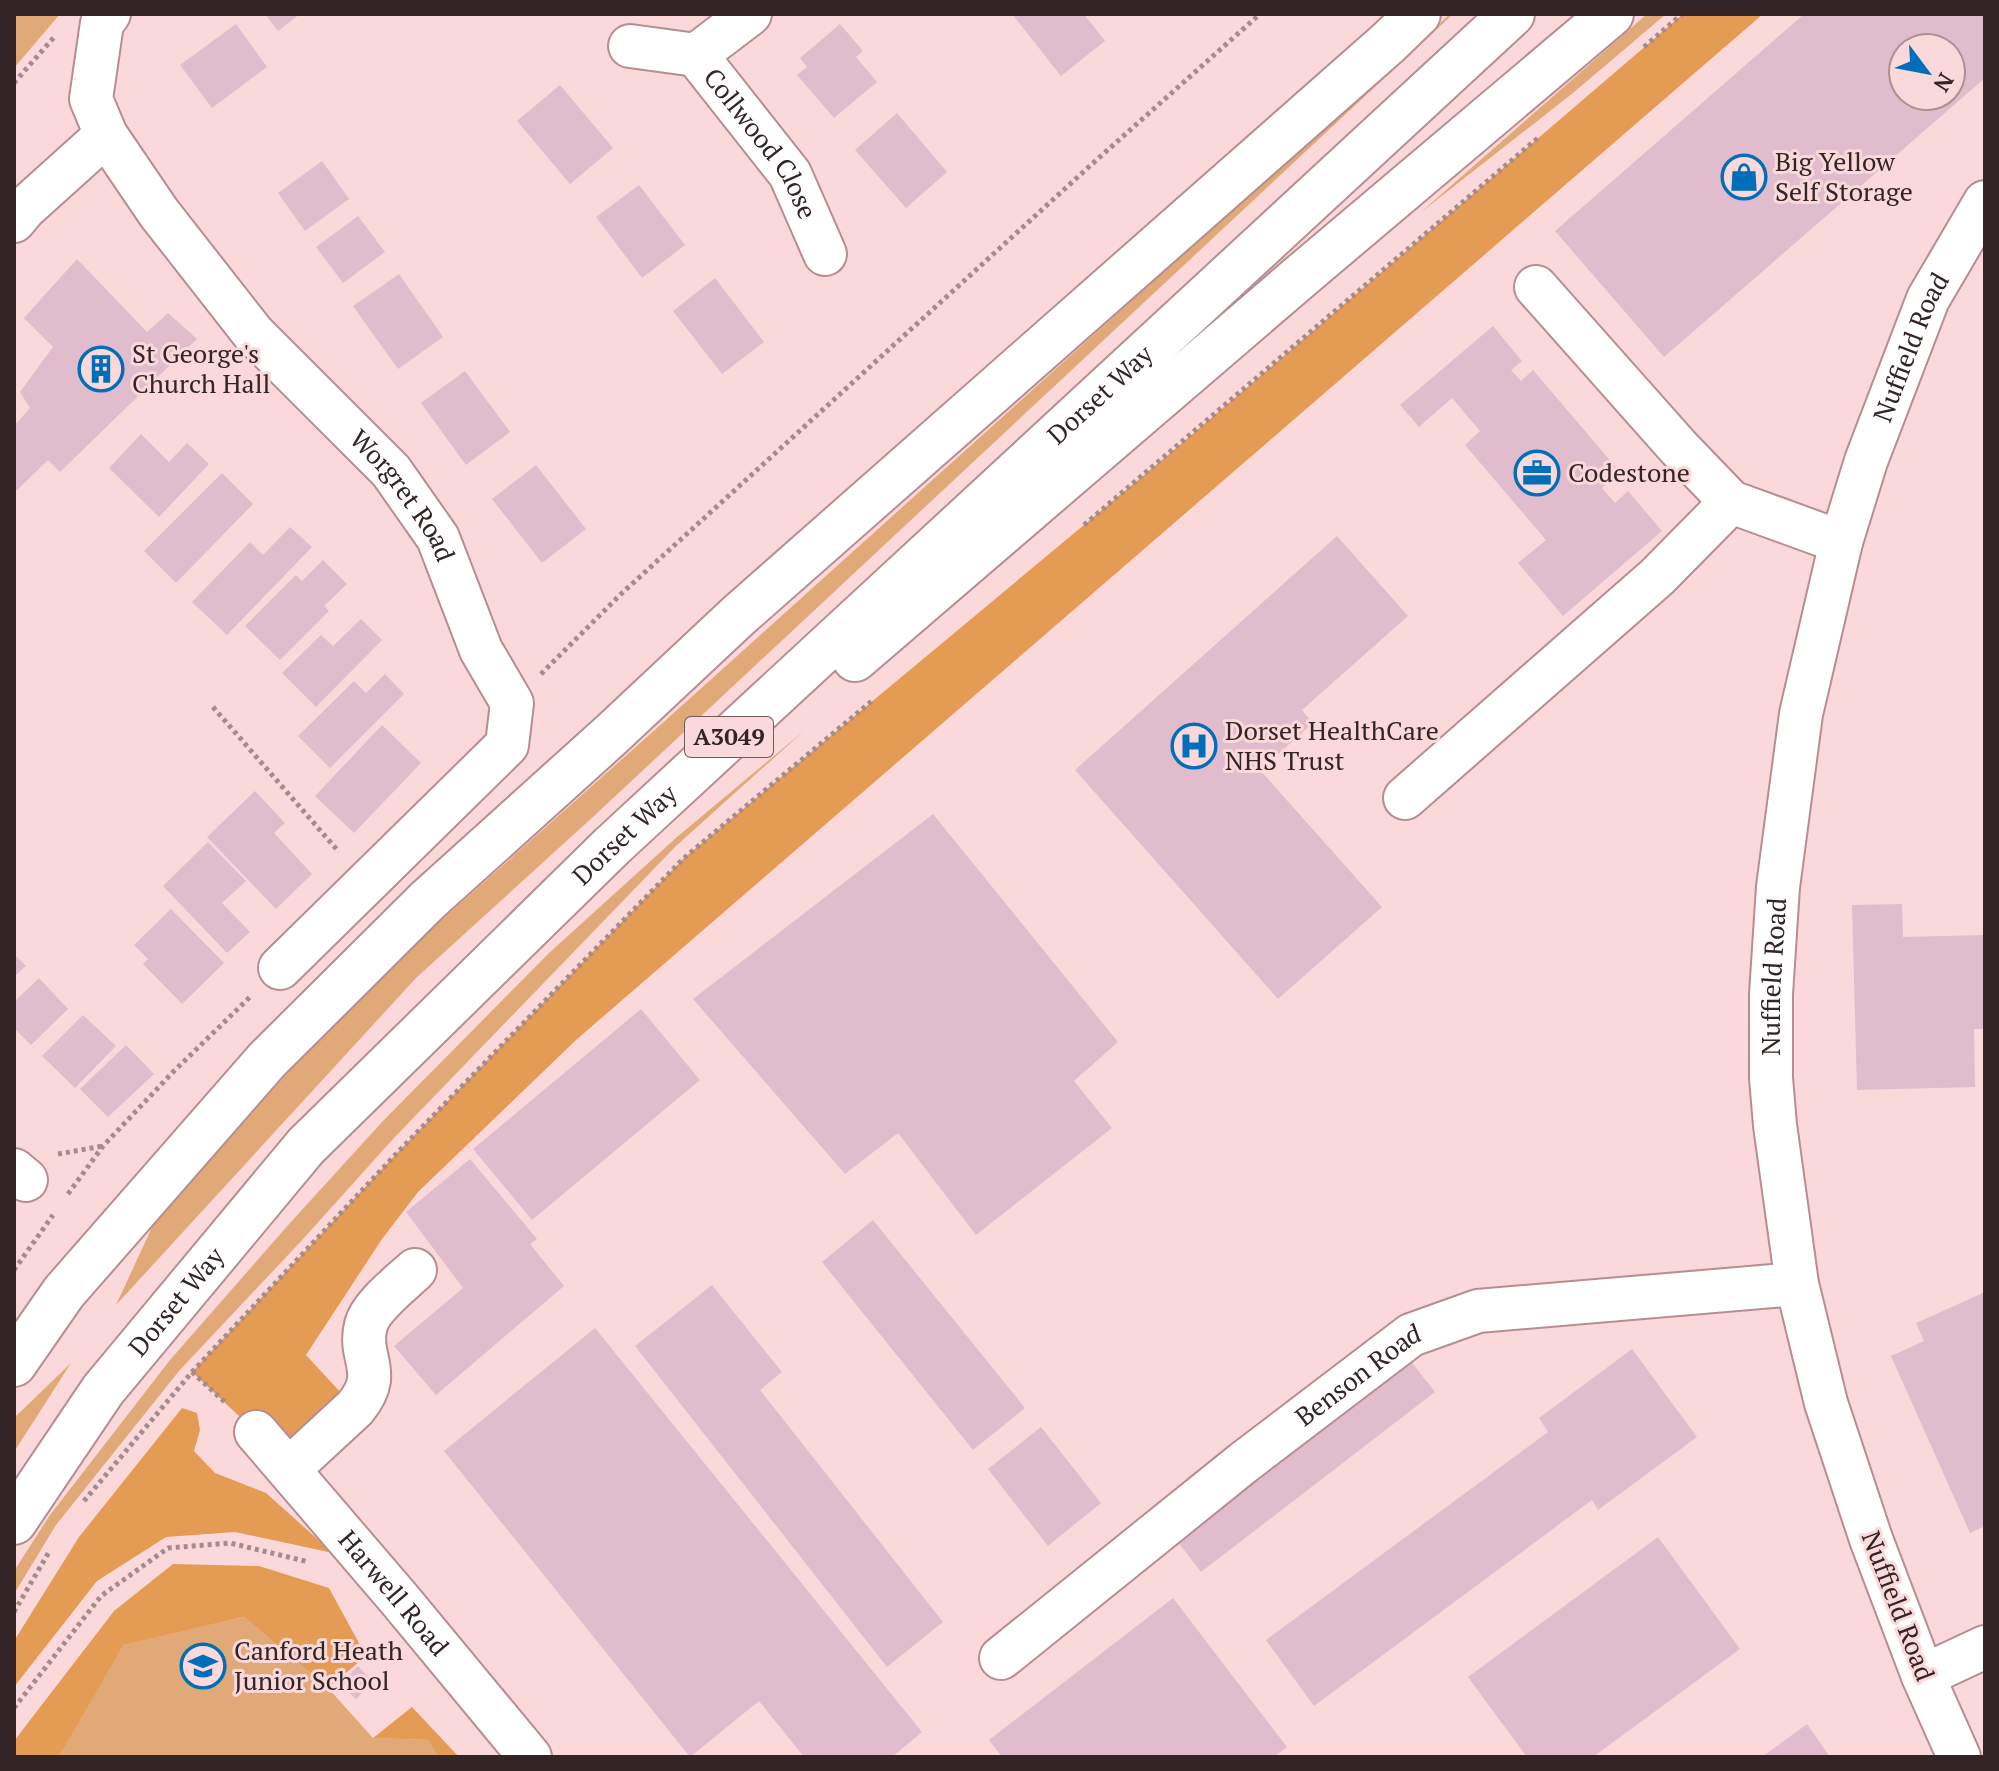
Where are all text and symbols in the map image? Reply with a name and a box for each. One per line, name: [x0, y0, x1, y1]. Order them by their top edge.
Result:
north arrow: [1887, 32, 1967, 112]
street label: Collwood Close: [697, 61, 825, 224]
text: N: [1928, 68, 1961, 98]
place label: Big Yellow Self Storage: [1775, 144, 1913, 208]
shop icon: Big Yellow Self Storage: [1720, 153, 1768, 201]
street label: Nuffield Road: [1865, 266, 1956, 426]
place label: St George's Church Hall: [132, 336, 270, 400]
street label: Dorset Way: [1040, 336, 1160, 451]
building icon: St George's Church Hall: [77, 345, 125, 393]
street label: Worgret Road: [343, 422, 463, 566]
office icon: Codestone: [1513, 449, 1561, 497]
place label: Codestone: [1568, 455, 1690, 489]
place label: Dorset HealthCare NHS Trust: [1225, 713, 1439, 777]
road number: A3049: [685, 717, 773, 757]
hospital icon: Dorset HealthCare NHS Trust: [1170, 722, 1218, 770]
street label: Dorset Way: [564, 776, 684, 892]
street label: Nuffield Road: [1753, 897, 1793, 1056]
street label: Dorset Way: [120, 1239, 231, 1363]
street label: Benson Road: [1288, 1315, 1425, 1433]
street label: Harwell Road: [332, 1523, 457, 1662]
street label: Nuffield Road: [1855, 1526, 1943, 1686]
place label: Canford Heath Junior School: [234, 1633, 403, 1697]
school or university icon: Canford Heath Junior School: [179, 1642, 227, 1690]

